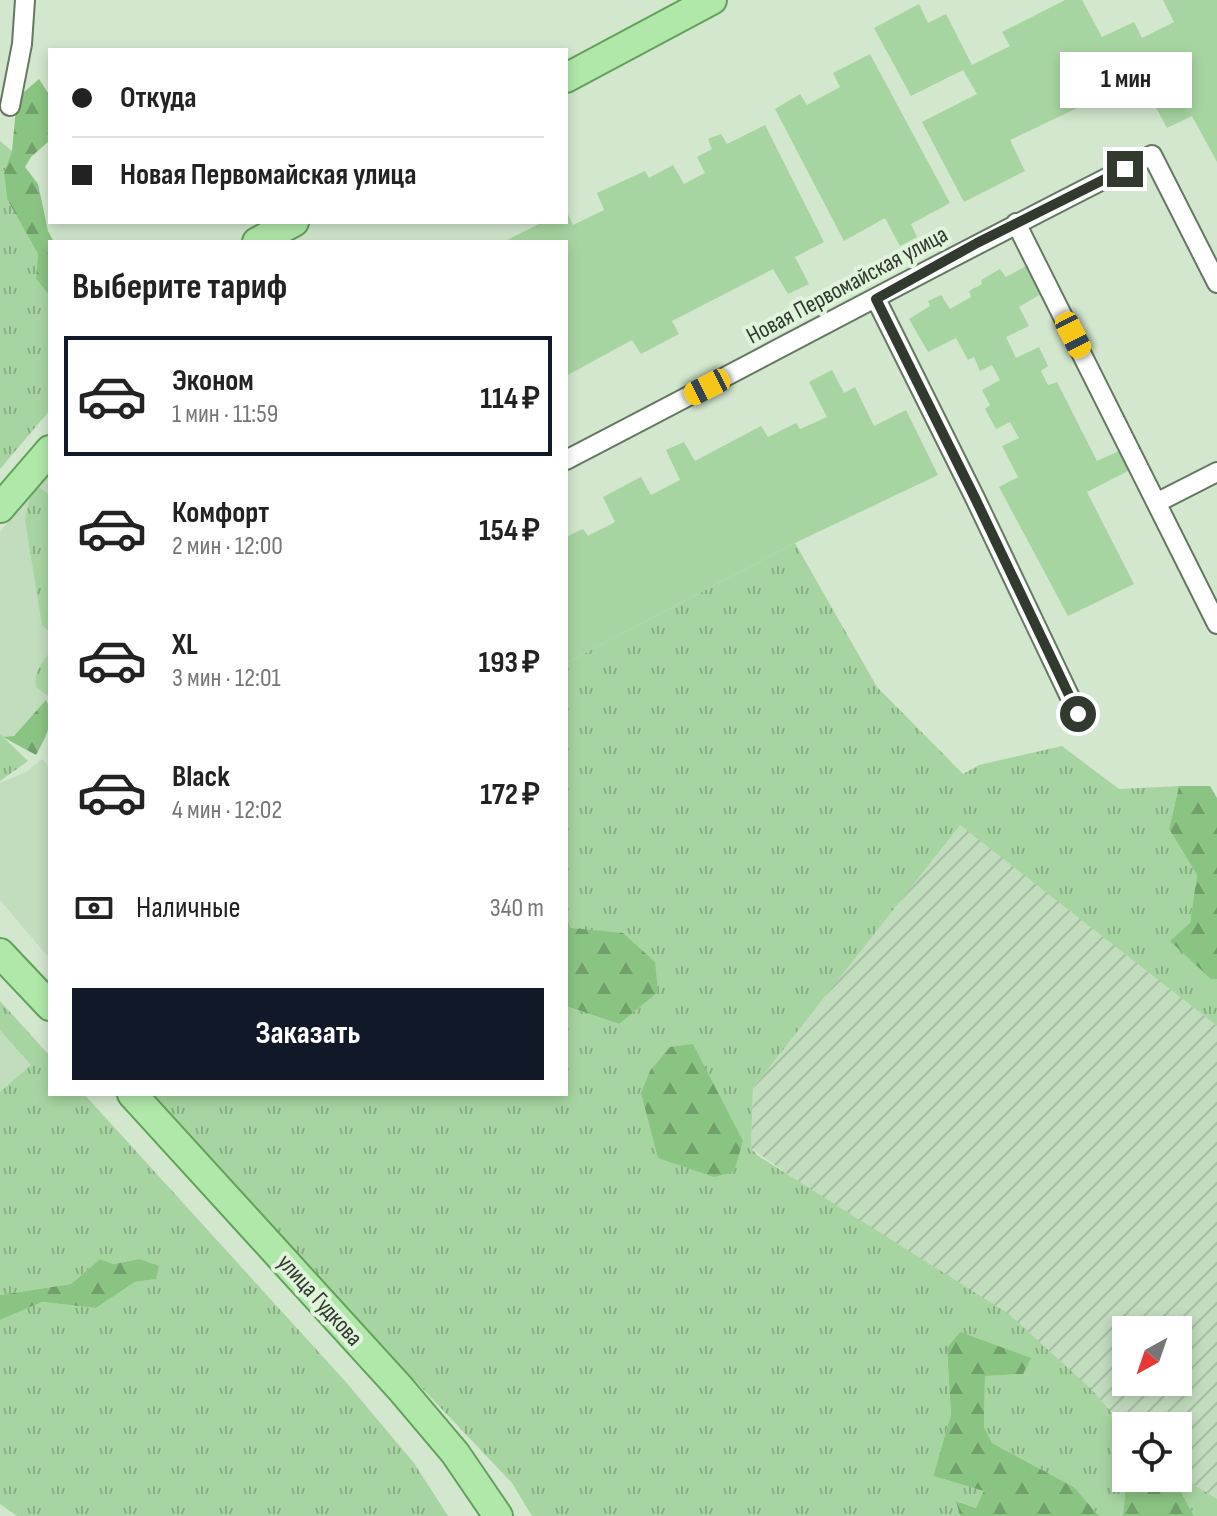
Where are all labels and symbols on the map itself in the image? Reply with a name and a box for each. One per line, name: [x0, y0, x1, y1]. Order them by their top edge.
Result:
callout: 1 мин: [1059, 53, 1191, 109]
route end: [1107, 151, 1143, 187]
street label: Новая Первомайская улица: [741, 220, 953, 350]
car: [1051, 308, 1095, 362]
car: [680, 365, 734, 409]
route start: [1060, 696, 1096, 732]
street label: улица Гудкова: [271, 1248, 369, 1352]
north arrow: [1112, 1316, 1192, 1396]

